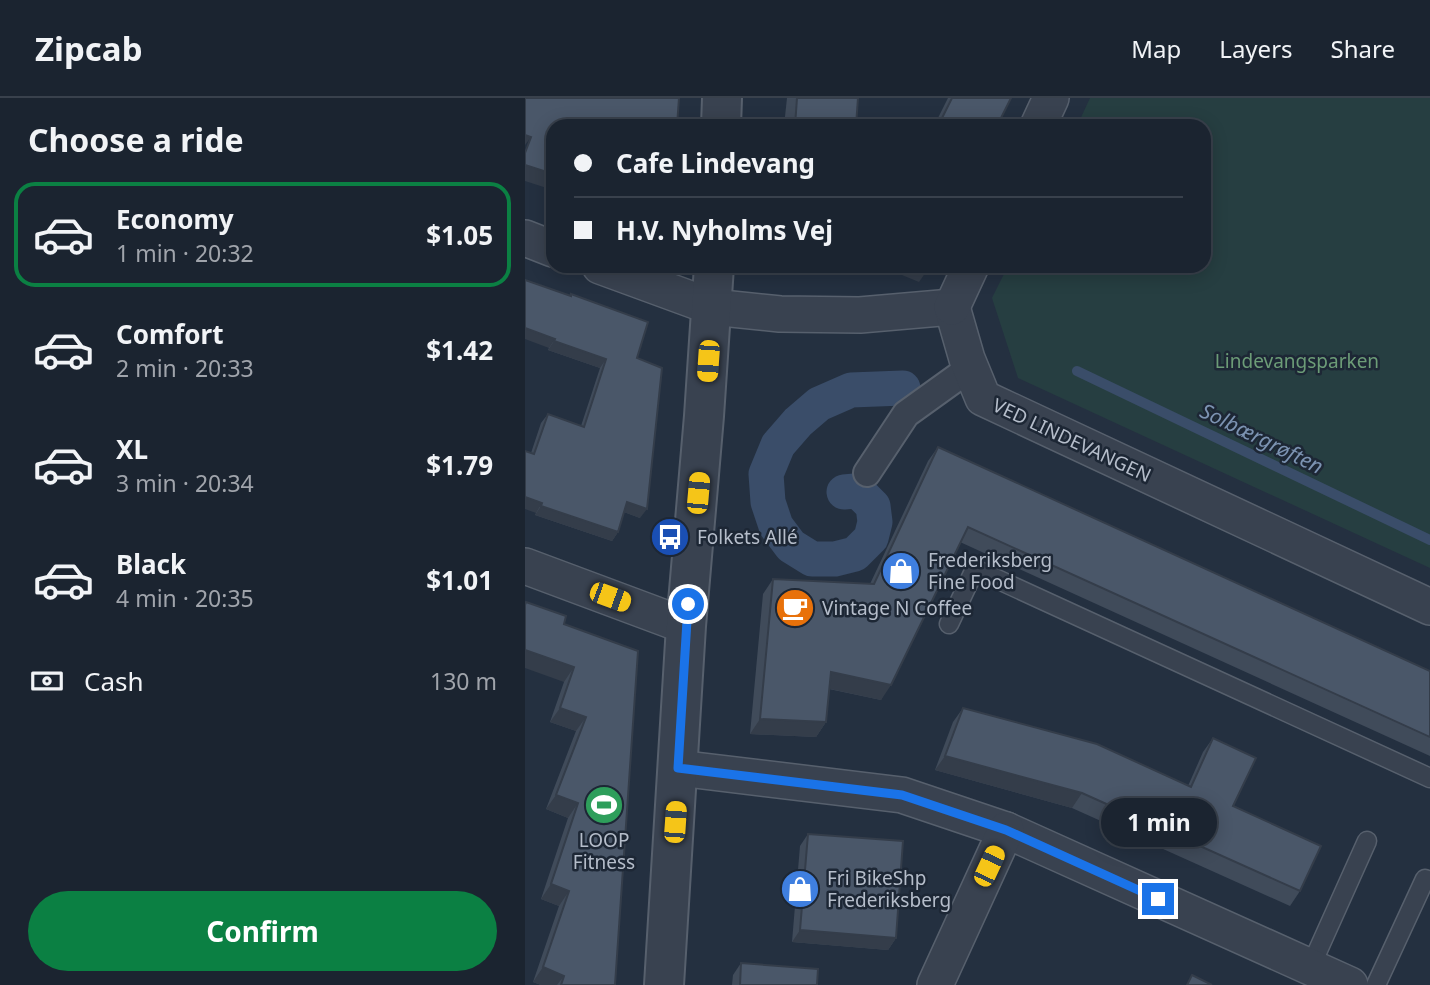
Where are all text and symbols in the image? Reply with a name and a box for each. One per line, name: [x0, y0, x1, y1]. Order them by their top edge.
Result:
text: Zipcab: [35, 26, 142, 71]
text: Map: [1131, 32, 1181, 65]
text: Layers: [1219, 32, 1293, 65]
text: Share: [1331, 32, 1395, 65]
text: Choose a ride: [28, 118, 244, 161]
text: Cafe Lindevang: [616, 145, 815, 181]
text: Economy: [116, 201, 234, 237]
icon: car: [32, 203, 95, 266]
text: H.V. Nyholms Vej: [616, 212, 833, 248]
text: $1.05: [426, 217, 493, 253]
text: 1 min · 20:32: [116, 237, 254, 269]
text: Comfort: [116, 316, 224, 352]
icon: car: [32, 318, 95, 381]
text: $1.42: [426, 332, 493, 368]
car: [697, 339, 720, 383]
park label: Lindevangsparken: [1215, 348, 1379, 374]
text: 2 min · 20:33: [116, 352, 254, 384]
street label: VED LINDEVANGEN: [989, 392, 1155, 488]
water label: Solbærgrøften: [1196, 396, 1328, 480]
text: XL: [116, 431, 148, 467]
icon: car: [32, 433, 95, 496]
text: $1.79: [426, 447, 493, 483]
text: 3 min · 20:34: [116, 467, 254, 499]
car: [686, 471, 711, 515]
bus stop icon: Folkets Allé: [649, 516, 691, 558]
place label: Folkets Allé: [697, 524, 798, 550]
text: Black: [116, 546, 186, 582]
place label: Frederiksberg Fine Food: [928, 547, 1052, 595]
icon: car: [32, 548, 95, 611]
shop icon: Frederiksberg Fine Food: [880, 550, 922, 592]
text: $1.01: [426, 562, 493, 598]
car: [587, 580, 634, 614]
text: 4 min · 20:35: [116, 582, 254, 614]
cafe icon: Vintage N Coffee: [774, 587, 816, 629]
route start: [672, 588, 704, 620]
place label: Vintage N Coffee: [822, 595, 972, 621]
icon: cash: [28, 662, 66, 700]
text: Cash: [84, 663, 144, 699]
text: 130 m: [430, 665, 497, 697]
sports icon: LOOP Fitness: [583, 784, 625, 826]
callout: 1 min: [1100, 798, 1216, 846]
car: [664, 800, 687, 844]
text: 1 min: [1127, 806, 1191, 838]
place label: LOOP Fitness: [573, 827, 635, 875]
car: [971, 843, 1008, 889]
place label: Fri BikeShp Frederiksberg: [827, 865, 951, 913]
shop icon: Fri BikeShp Frederiksberg: [779, 868, 821, 910]
route end: [1142, 883, 1174, 915]
button: Confirm: [28, 891, 497, 971]

